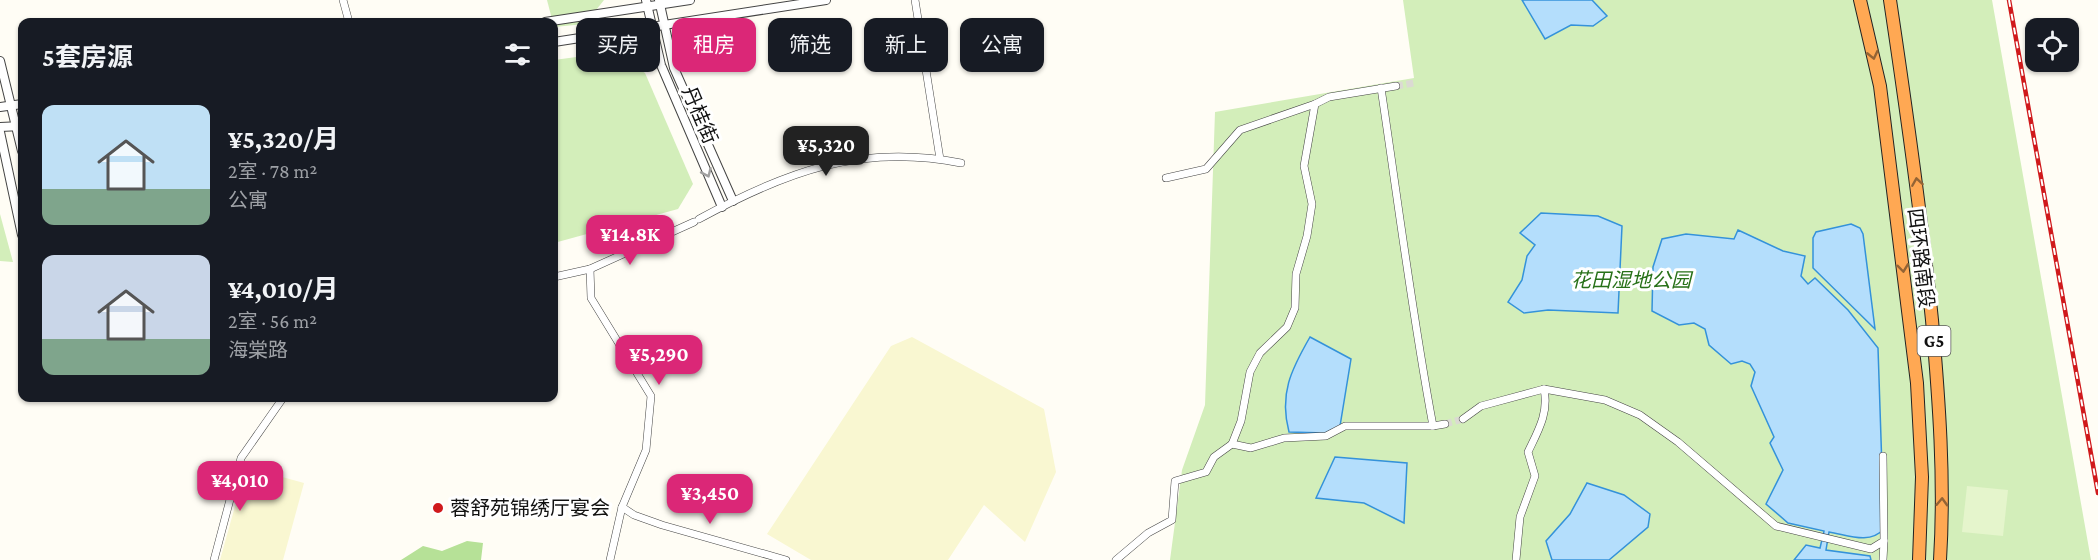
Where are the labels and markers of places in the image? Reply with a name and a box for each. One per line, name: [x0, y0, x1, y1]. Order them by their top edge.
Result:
pin: ¥5,320: [777, 126, 875, 177]
pin: ¥14.8K: [581, 215, 679, 266]
pin: ¥5,290: [610, 335, 708, 386]
pin: ¥4,010: [191, 461, 289, 512]
pin: ¥3,450: [661, 474, 759, 525]
place label: 蓉舒苑锦绣厅宴会: [450, 497, 610, 519]
marker: 蓉舒苑锦绣厅宴会: [431, 501, 445, 515]

